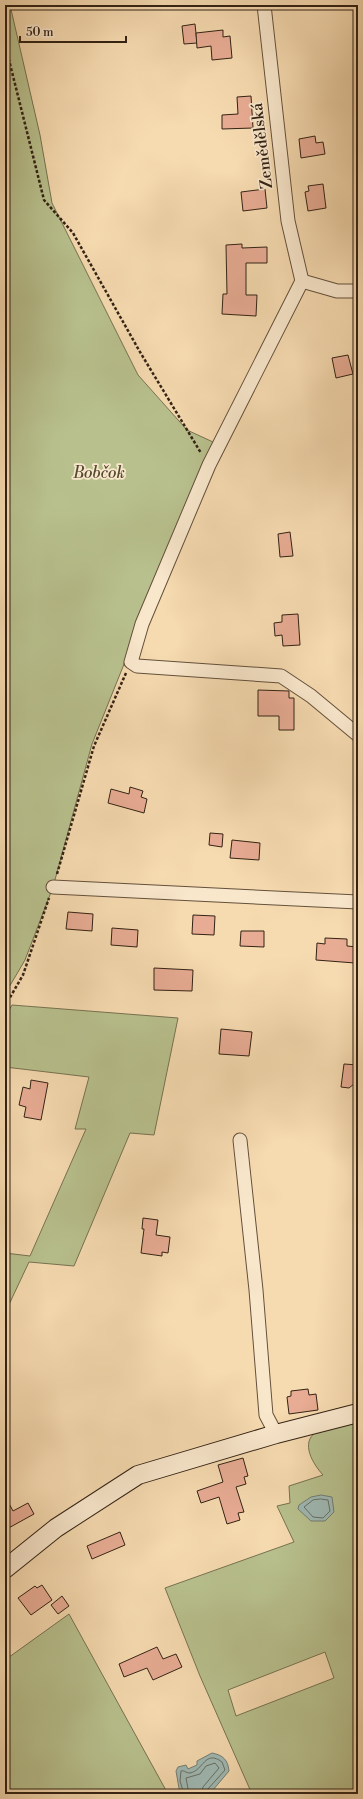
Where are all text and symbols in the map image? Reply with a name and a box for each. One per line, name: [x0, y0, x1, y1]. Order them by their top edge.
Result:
scale bar: [20, 18, 126, 44]
text: 50 m: [26, 25, 54, 40]
street label: Zemědělská: [247, 101, 277, 190]
park label: Bobčok: [72, 463, 125, 483]

